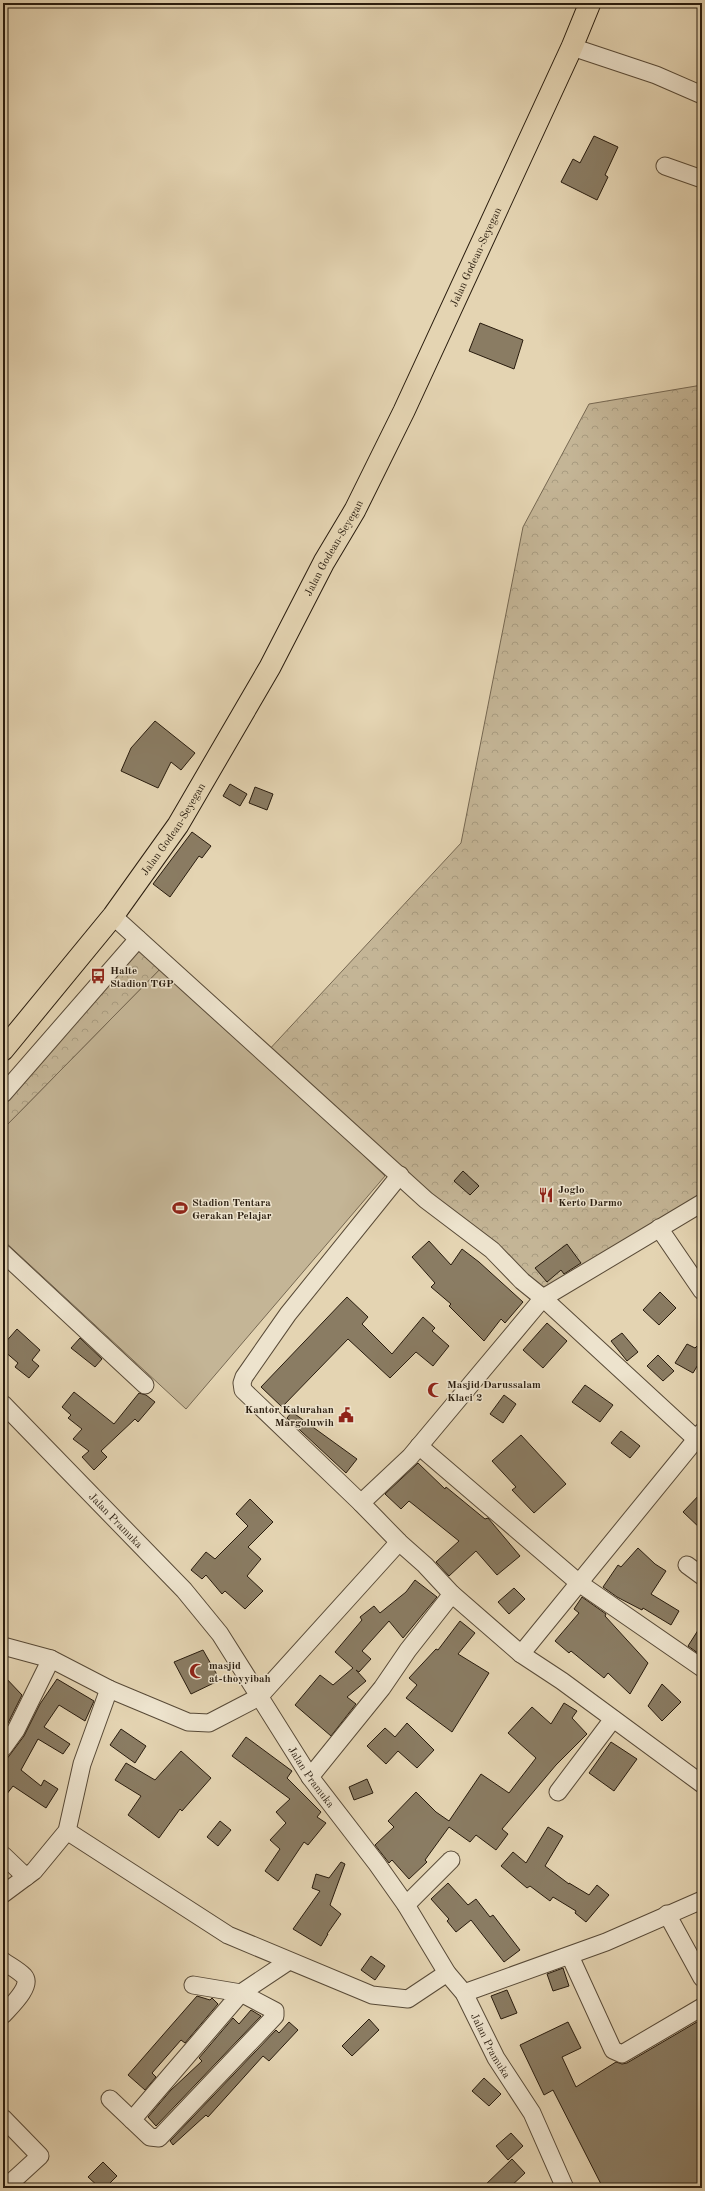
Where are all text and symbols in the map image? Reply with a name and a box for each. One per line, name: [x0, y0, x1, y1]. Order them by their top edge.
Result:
street label: Jalan Godean-Seyegan: [449, 206, 504, 309]
street label: Jalan Godean-Seyegan: [303, 499, 366, 598]
street label: Jalan Godean-Seyegan: [140, 782, 208, 878]
place label: Halte Stadion TGP: [110, 966, 174, 990]
bus stop icon: Halte Stadion TGP: [89, 967, 107, 985]
place label: Joglo Kerto Darmo: [558, 1185, 623, 1209]
restaurant icon: Joglo Kerto Darmo: [537, 1186, 555, 1204]
place label: Stadion Tentara Gerakan Pelajar: [192, 1198, 272, 1222]
sports icon: Stadion Tentara Gerakan Pelajar: [171, 1199, 189, 1217]
place label: Masjid Darussalam Klaci 2: [447, 1380, 541, 1404]
mosque icon: Masjid Darussalam Klaci 2: [426, 1381, 444, 1399]
place label: Kantor Kalurahan Margoluwih: [245, 1405, 334, 1429]
public building icon: Kantor Kalurahan Margoluwih: [337, 1406, 355, 1424]
street label: Jalan Pramuka: [86, 1491, 144, 1551]
place label: masjid at-thoyyibah: [209, 1661, 271, 1685]
mosque icon: masjid at-thoyyibah: [188, 1662, 206, 1680]
street label: Jalan Pramuka: [285, 1745, 336, 1811]
street label: Jalan Pramuka: [468, 2012, 512, 2081]

